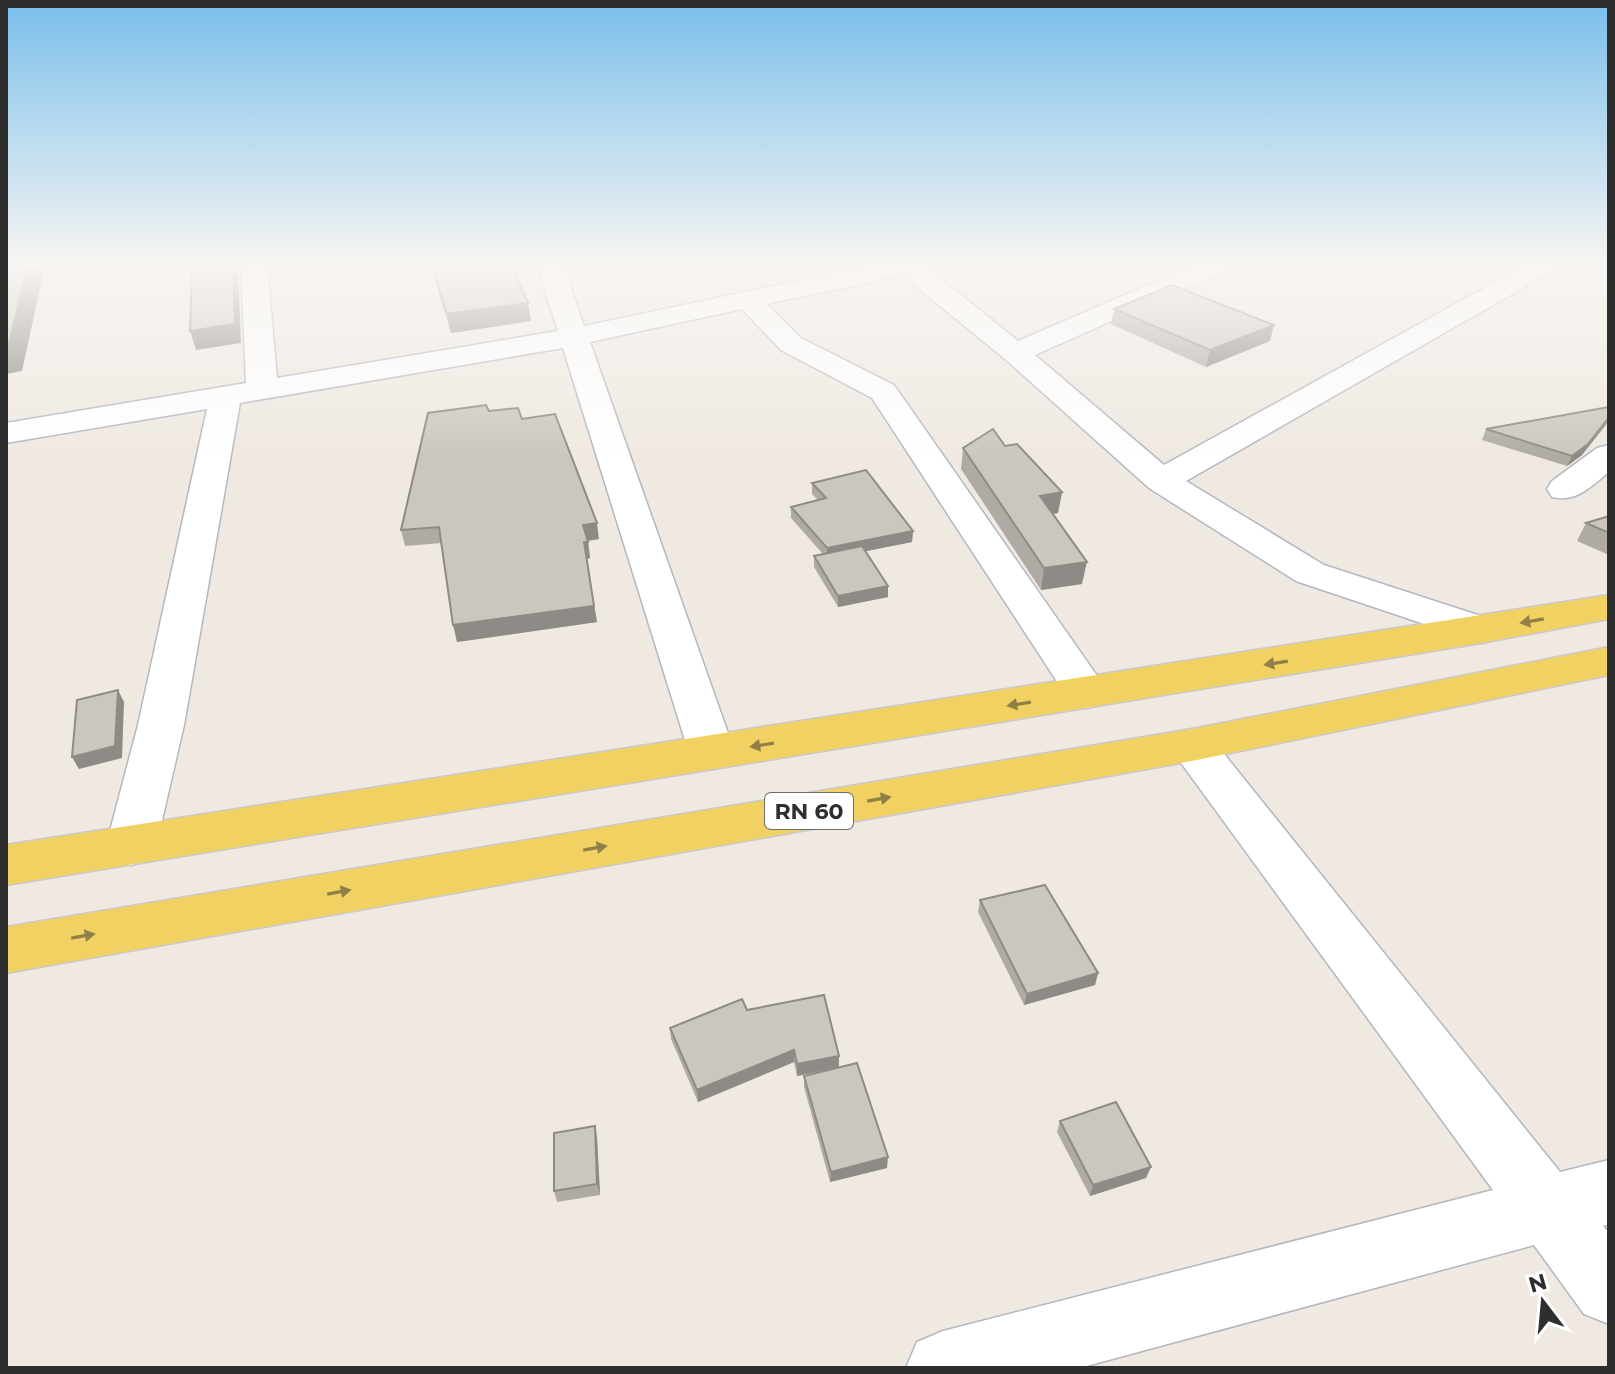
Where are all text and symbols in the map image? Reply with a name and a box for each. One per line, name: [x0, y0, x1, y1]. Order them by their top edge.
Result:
one-way arrow: [1520, 615, 1545, 627]
one-way arrow: [1263, 657, 1288, 670]
one-way arrow: [1006, 698, 1031, 711]
one-way arrow: [749, 739, 774, 752]
road number: RN 60: [765, 793, 853, 829]
one-way arrow: [867, 793, 892, 805]
one-way arrow: [583, 842, 608, 854]
one-way arrow: [327, 886, 352, 898]
one-way arrow: [71, 930, 96, 942]
north arrow: [1503, 1262, 1583, 1342]
text: N: [1525, 1268, 1550, 1299]

